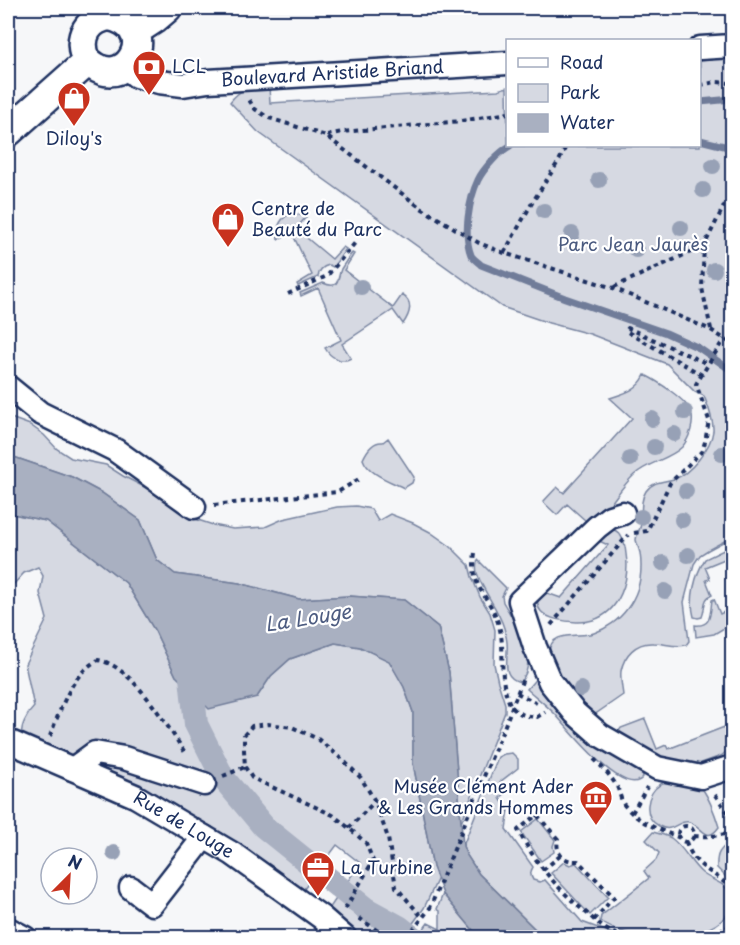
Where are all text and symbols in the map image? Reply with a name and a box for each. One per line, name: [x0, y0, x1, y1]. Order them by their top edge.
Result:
legend: [506, 39, 701, 147]
text: Road: [560, 48, 604, 75]
bank icon: LCL: [131, 49, 167, 96]
place label: LCL: [172, 52, 206, 79]
street label: Boulevard Aristide Briand: [220, 52, 444, 92]
text: Park: [560, 78, 600, 105]
shop icon: Diloy's: [56, 80, 92, 127]
text: Water: [560, 108, 615, 135]
place label: Diloy's: [46, 124, 102, 151]
place label: Centre de Beauté du Parc: [251, 194, 382, 242]
shop icon: Centre de Beauté du Parc: [210, 201, 246, 248]
park label: Parc Jean Jaurès: [558, 230, 708, 257]
water label: La Louge: [263, 595, 354, 639]
place label: Musée Clément Ader & Les Grands Hommes: [378, 772, 574, 820]
museum icon: Musée Clément Ader & Les Grands Hommes: [578, 779, 614, 826]
street label: Rue de Louge: [129, 783, 240, 864]
north arrow: [39, 846, 99, 906]
text: N: [65, 848, 86, 875]
office icon: La Turbine: [300, 850, 336, 897]
place label: La Turbine: [341, 853, 433, 880]

